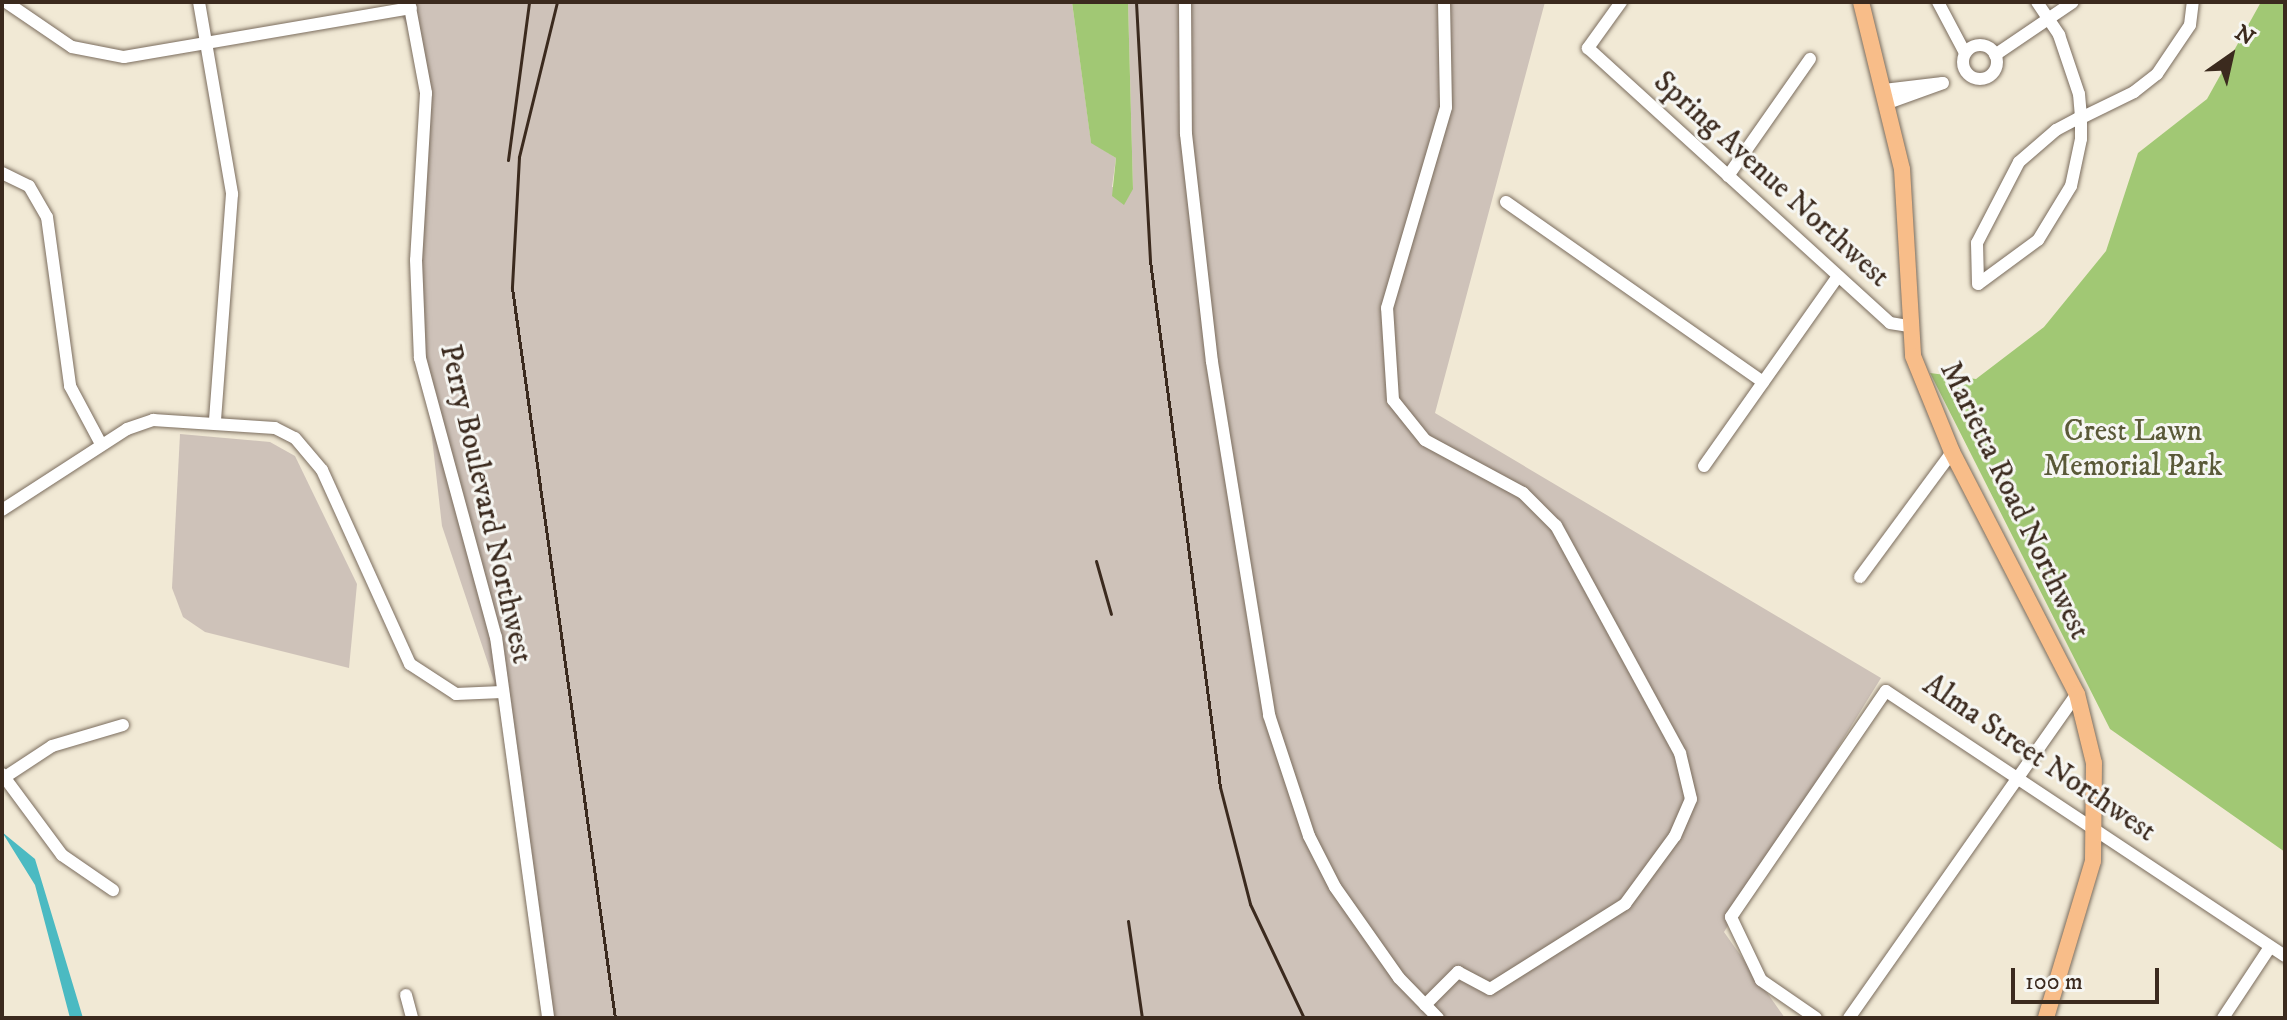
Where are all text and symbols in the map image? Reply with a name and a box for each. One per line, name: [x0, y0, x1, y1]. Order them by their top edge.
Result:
north arrow: [2191, 16, 2271, 96]
text: N: [2230, 19, 2260, 52]
street label: Spring Avenue Northwest: [1646, 65, 1896, 295]
street label: Perry Boulevard Northwest: [431, 341, 539, 667]
street label: Marietta Road Northwest: [1931, 356, 2097, 646]
park label: Crest Lawn Memorial Park: [2043, 414, 2223, 484]
street label: Alma Street Northwest: [1916, 668, 2162, 850]
scale bar: [2015, 952, 2163, 1002]
text: 100 m: [2025, 967, 2083, 997]

